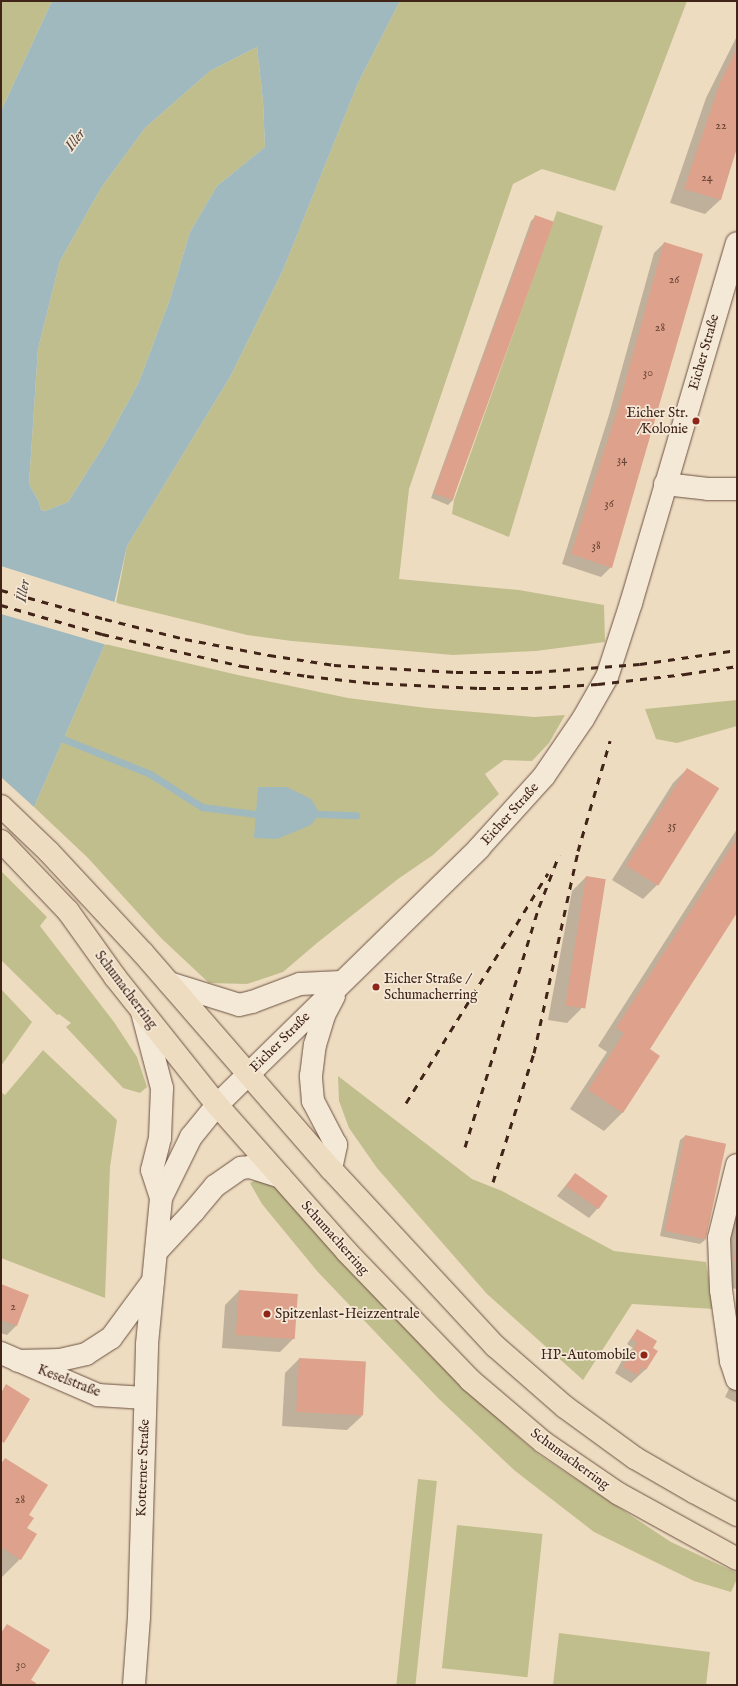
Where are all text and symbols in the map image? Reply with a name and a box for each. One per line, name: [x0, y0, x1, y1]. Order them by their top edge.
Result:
house number: 22: [715, 119, 727, 133]
water label: Iller: [61, 125, 89, 155]
house number: 24: [701, 171, 713, 185]
house number: 26: [669, 273, 679, 287]
street label: Eicher Straße: [685, 312, 723, 392]
house number: 28: [655, 321, 665, 335]
house number: 30: [643, 366, 653, 380]
place label: Eicher Str. /Kolonie: [627, 405, 688, 438]
marker: Eicher Str. /Kolonie: [691, 416, 701, 426]
house number: 34: [617, 453, 627, 467]
house number: 36: [604, 497, 614, 511]
house number: 38: [591, 539, 601, 553]
water label: Iller: [12, 578, 34, 604]
street label: Eicher Straße: [478, 779, 542, 849]
house number: 35: [668, 819, 676, 833]
street label: Schumacherring: [91, 948, 161, 1032]
place label: Eicher Straße / Schumacherring: [384, 971, 478, 1004]
marker: Eicher Straße / Schumacherring: [371, 982, 381, 992]
street label: Eicher Straße: [246, 1008, 314, 1076]
street label: Schumacherring: [297, 1198, 373, 1278]
house number: 2: [10, 1300, 16, 1314]
place label: Spitzenlast-Heizzentrale: [275, 1306, 420, 1322]
marker: Spitzenlast-Heizzentrale: [262, 1309, 272, 1319]
place label: HP-Automobile: [541, 1347, 636, 1363]
marker: HP-Automobile: [639, 1350, 649, 1360]
street label: Keselstraße: [35, 1361, 103, 1401]
street label: Kotterner Straße: [133, 1419, 153, 1517]
street label: Schumacherring: [527, 1425, 613, 1493]
house number: 28: [15, 1493, 25, 1507]
house number: 30: [16, 1658, 26, 1672]

